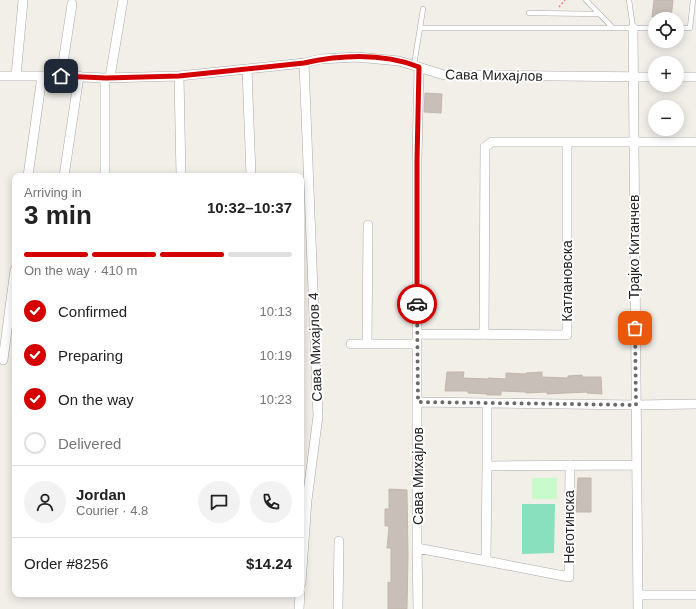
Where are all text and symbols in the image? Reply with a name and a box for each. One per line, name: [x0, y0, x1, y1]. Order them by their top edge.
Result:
map controls: [648, 12, 684, 136]
button: locate: [648, 12, 684, 48]
button: +: [648, 56, 684, 92]
pin: [44, 59, 78, 93]
icon: home: [50, 65, 72, 87]
street label: Сава Михајлов: [445, 66, 543, 84]
button: −: [648, 100, 684, 136]
text: Arriving in: [24, 185, 82, 200]
street label: Трајко Китанчев: [626, 195, 642, 299]
text: 10:32–10:37: [207, 199, 292, 216]
text: 3 min: [24, 200, 92, 230]
street label: Катлановска: [559, 240, 575, 322]
text: On the way · 410 m: [24, 263, 137, 278]
courier: [397, 284, 437, 324]
street label: Сава Михајлов 4: [305, 292, 325, 402]
icon: car: [406, 293, 428, 315]
icon: check: [24, 300, 46, 322]
text: Confirmed: [58, 303, 127, 320]
text: 10:13: [259, 304, 292, 319]
pin: [618, 311, 652, 345]
icon: bag: [624, 317, 646, 339]
icon: check: [24, 344, 46, 366]
text: Preparing: [58, 347, 123, 364]
text: 10:19: [259, 348, 292, 363]
icon: check: [24, 388, 46, 410]
text: On the way: [58, 391, 134, 408]
text: 10:23: [259, 392, 292, 407]
street label: Сава Михајлов: [410, 427, 426, 525]
text: Delivered: [58, 435, 121, 452]
button: person: [24, 481, 66, 523]
button: chat: [198, 481, 240, 523]
button: phone: [250, 481, 292, 523]
text: Jordan: [76, 486, 126, 503]
street label: Неготинска: [561, 490, 577, 564]
text: Courier · 4.8: [76, 503, 148, 518]
text: Order #8256: [24, 555, 108, 572]
text: $14.24: [246, 555, 292, 572]

